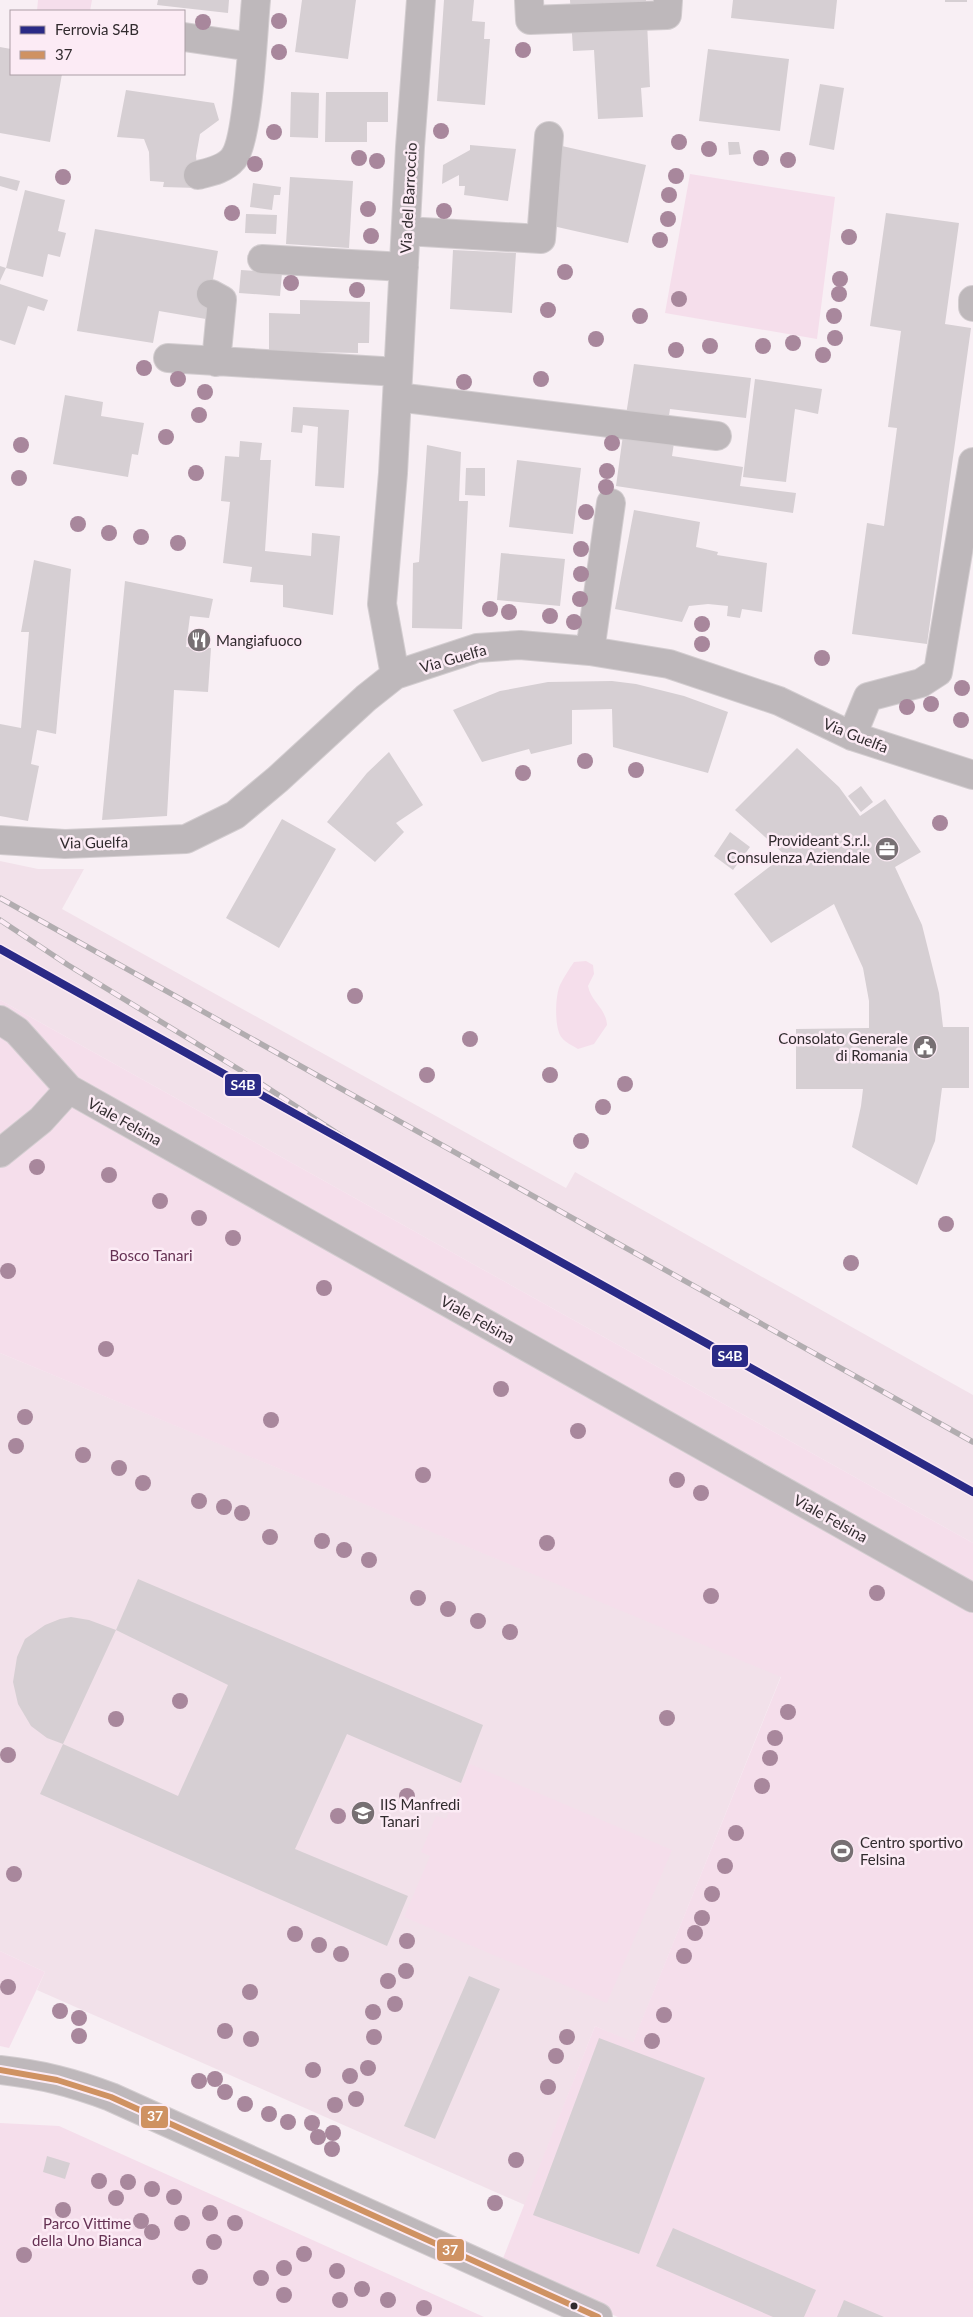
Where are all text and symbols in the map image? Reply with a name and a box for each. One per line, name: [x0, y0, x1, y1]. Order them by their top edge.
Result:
legend: [10, 10, 185, 75]
text: Ferrovia S4B: [55, 20, 139, 38]
text: 37: [55, 45, 73, 63]
street label: Via del Barroccio: [396, 142, 420, 254]
restaurant icon: Mangiafuoco: [186, 627, 212, 653]
place label: Mangiafuoco: [216, 631, 302, 649]
street label: Via Guelfa: [418, 640, 488, 676]
street label: Via Guelfa: [821, 714, 891, 756]
place label: Provideant S.r.l. Consulenza Aziendale: [727, 831, 870, 866]
street label: Via Guelfa: [60, 832, 128, 852]
office icon: Provideant S.r.l. Consulenza Aziendale: [874, 836, 900, 862]
place label: Consolato Generale di Romania: [778, 1029, 908, 1064]
public building icon: Consolato Generale di Romania: [912, 1034, 938, 1060]
line badge: S4B: [224, 1073, 262, 1097]
text: S4B: [230, 1076, 256, 1093]
street label: Viale Felsina: [85, 1093, 165, 1149]
park label: Bosco Tanari: [110, 1246, 193, 1264]
street label: Viale Felsina: [438, 1291, 518, 1347]
line badge: S4B: [711, 1344, 749, 1368]
text: S4B: [717, 1347, 743, 1364]
street label: Viale Felsina: [791, 1490, 871, 1546]
place label: IIS Manfredi Tanari: [380, 1795, 460, 1830]
school or university icon: IIS Manfredi Tanari: [350, 1800, 376, 1826]
place label: Centro sportivo Felsina: [860, 1833, 963, 1868]
sports icon: Centro sportivo Felsina: [829, 1838, 855, 1864]
line badge: 37: [140, 2105, 169, 2129]
text: 37: [147, 2107, 163, 2124]
park label: Parco Vittime della Uno Bianca: [32, 2214, 142, 2249]
line badge: 37: [436, 2238, 465, 2262]
text: 37: [442, 2241, 458, 2258]
unlabelled marker: [569, 2301, 579, 2311]

